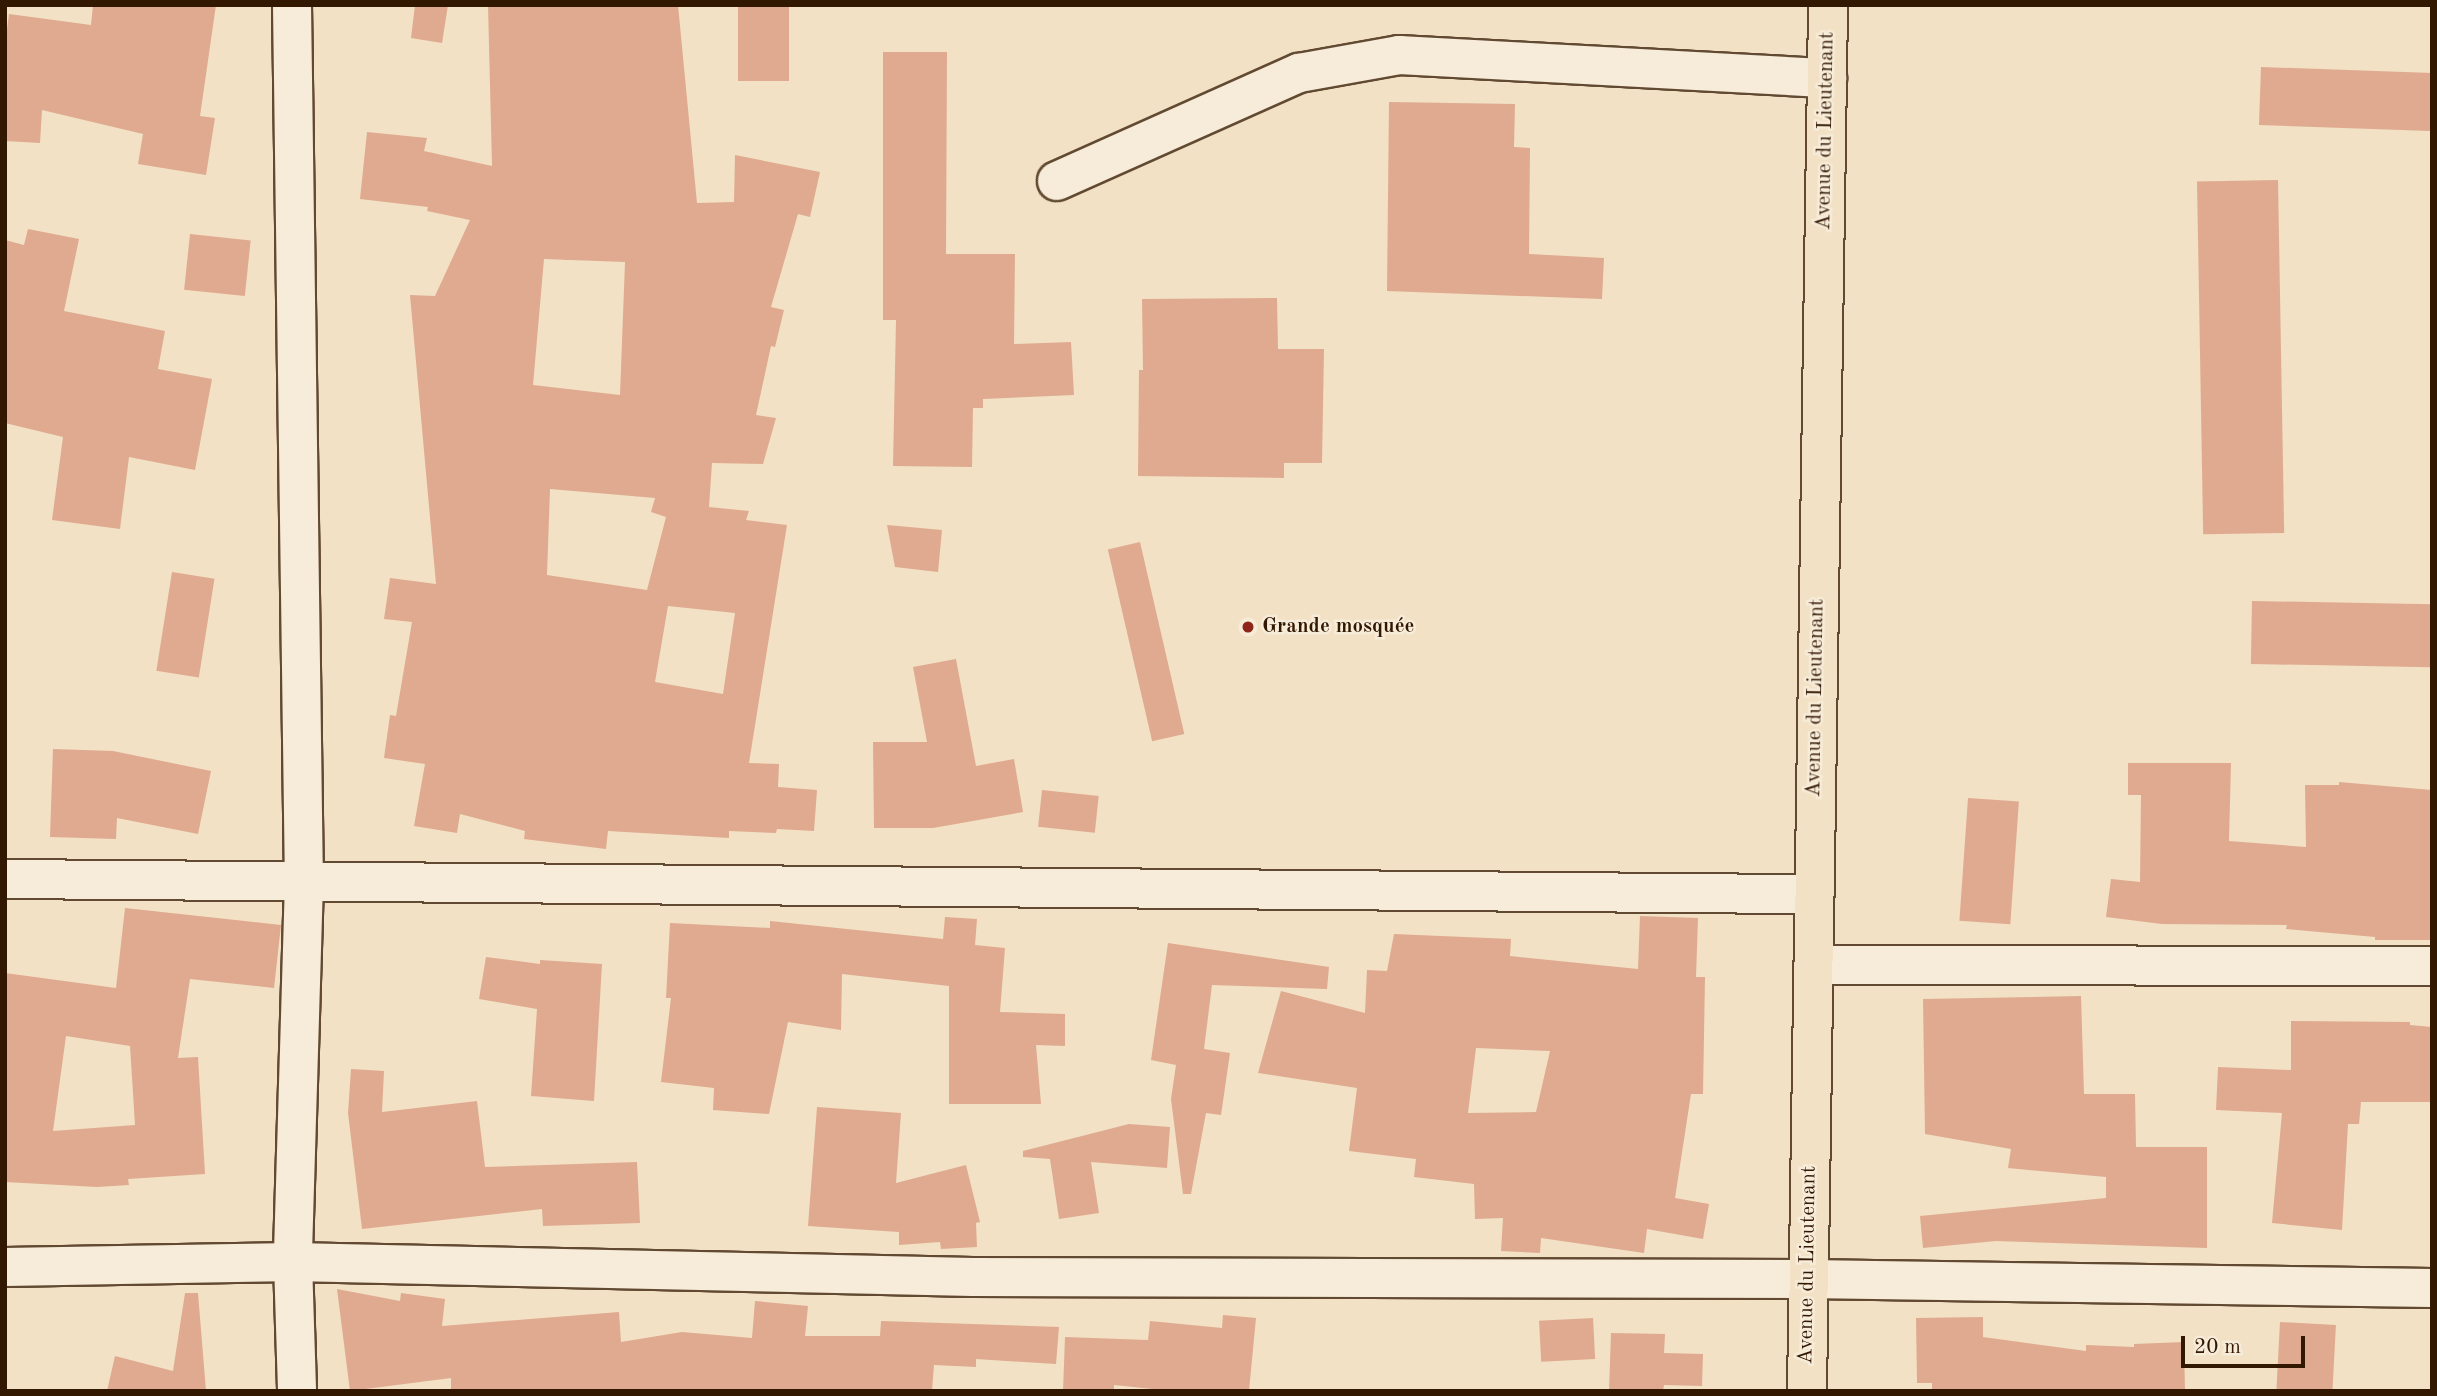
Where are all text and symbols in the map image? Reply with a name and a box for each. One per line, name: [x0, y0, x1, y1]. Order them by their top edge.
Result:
street label: Avenue du Lieutenant: [1812, 31, 1840, 231]
street label: Avenue du Lieutenant: [1802, 598, 1830, 798]
place label: Grande mosquée: [1262, 614, 1414, 640]
marker: Grande mosquée: [1240, 619, 1256, 635]
street label: Avenue du Lieutenant: [1794, 1165, 1822, 1365]
scale bar: [2185, 1322, 2309, 1366]
text: 20 m: [2194, 1337, 2241, 1358]

